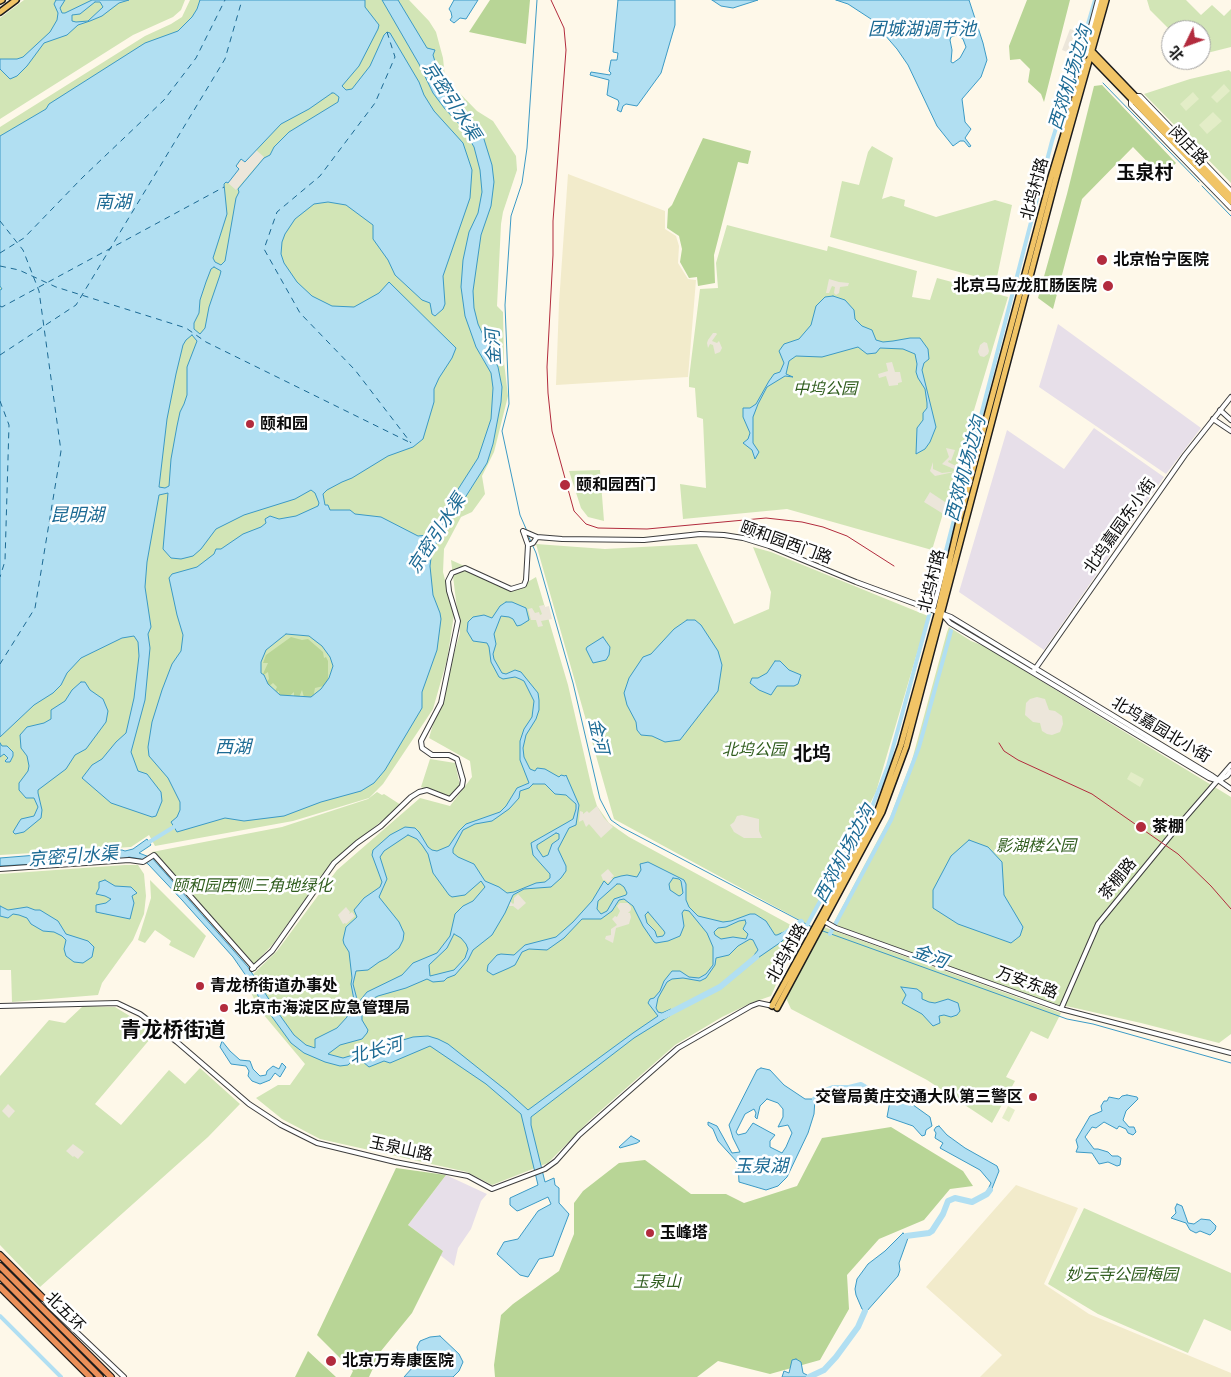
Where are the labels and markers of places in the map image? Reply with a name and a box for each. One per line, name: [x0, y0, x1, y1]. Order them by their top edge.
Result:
place label: 北京怡宁医院: [1113, 250, 1209, 270]
marker: 北京怡宁医院: [1095, 253, 1109, 267]
place label: 北京马应龙肛肠医院: [953, 276, 1097, 296]
marker: 北京马应龙肛肠医院: [1101, 279, 1115, 293]
place label: 颐和园: [260, 414, 308, 434]
marker: 颐和园: [244, 418, 256, 430]
place label: 颐和园西门: [576, 475, 656, 495]
marker: 颐和园西门: [558, 478, 572, 492]
place label: 茶棚: [1152, 817, 1184, 837]
marker: 茶棚: [1134, 820, 1148, 834]
place label: 青龙桥街道办事处: [210, 976, 338, 996]
marker: 青龙桥街道办事处: [194, 980, 206, 992]
place label: 北京市海淀区应急管理局: [234, 998, 410, 1018]
marker: 北京市海淀区应急管理局: [218, 1002, 230, 1014]
place label: 交管局黄庄交通大队第三警区: [815, 1087, 1023, 1107]
marker: 交管局黄庄交通大队第三警区: [1027, 1091, 1039, 1103]
place label: 玉峰塔: [660, 1223, 708, 1243]
marker: 玉峰塔: [644, 1227, 656, 1239]
place label: 北京万寿康医院: [342, 1351, 454, 1371]
marker: 北京万寿康医院: [324, 1354, 338, 1368]

